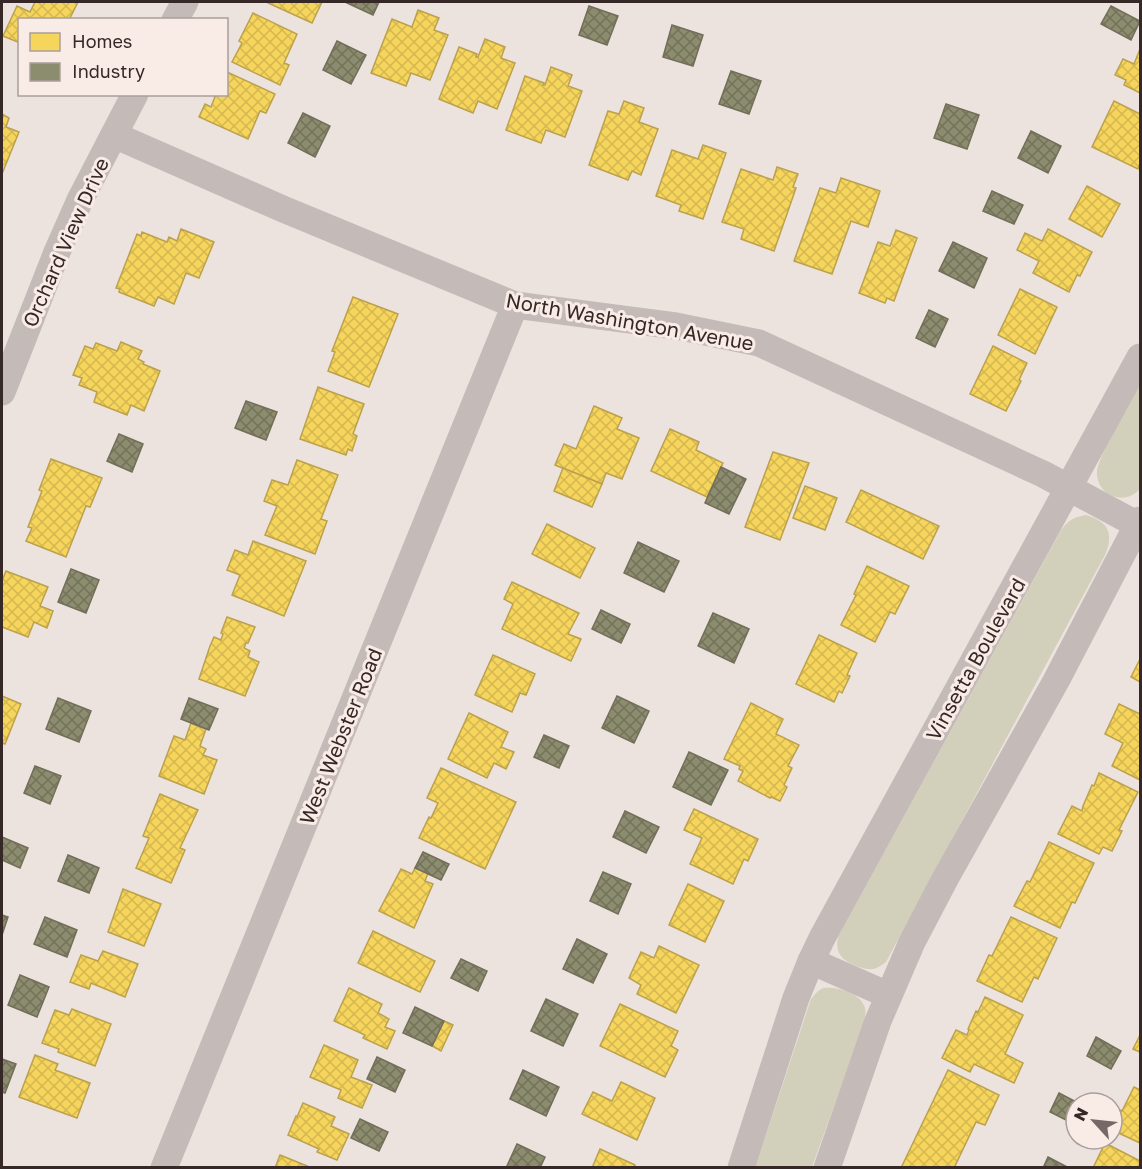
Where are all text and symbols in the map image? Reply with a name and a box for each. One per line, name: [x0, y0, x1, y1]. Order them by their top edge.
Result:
legend: [18, 18, 228, 96]
text: Homes: [72, 30, 132, 52]
text: Industry: [72, 60, 145, 82]
street label: Orchard View Drive: [17, 154, 113, 330]
street label: North Washington Avenue: [504, 287, 756, 355]
street label: Vinsetta Boulevard: [920, 574, 1030, 744]
street label: West Webster Road: [294, 644, 386, 828]
north arrow: [1064, 1091, 1124, 1151]
text: N: [1069, 1104, 1092, 1124]

